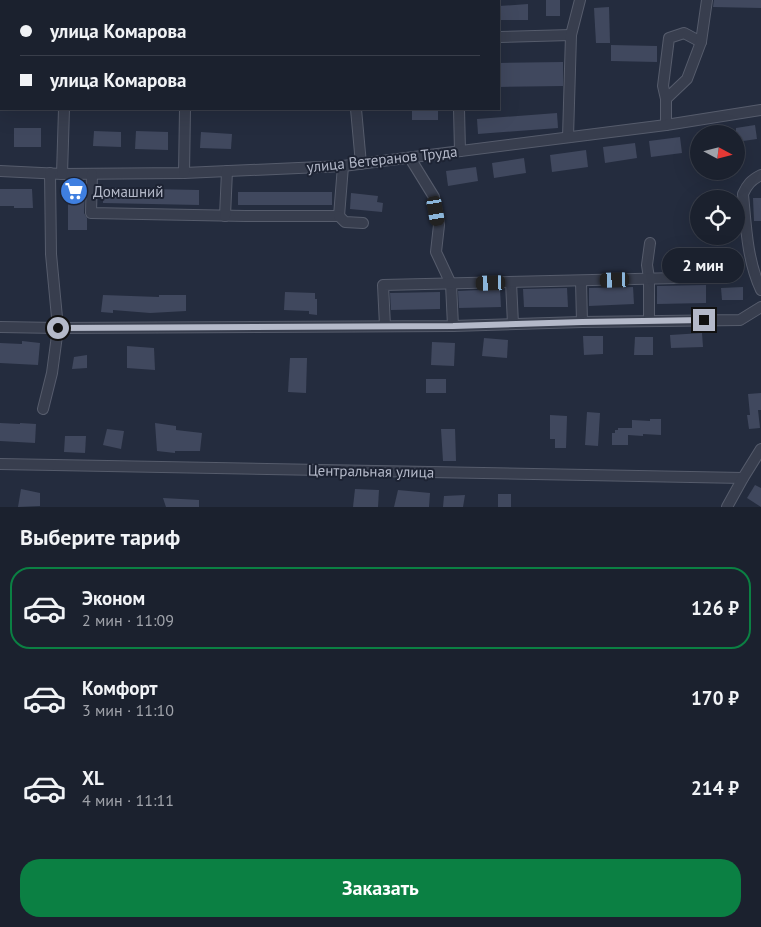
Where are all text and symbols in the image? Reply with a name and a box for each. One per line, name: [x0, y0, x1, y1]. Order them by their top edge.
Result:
text: улица Комарова: [50, 19, 187, 43]
text: улица Комарова: [50, 68, 187, 92]
north arrow: [690, 125, 745, 180]
map controls: [690, 125, 745, 245]
street label: улица Ветеранов Труда: [306, 142, 458, 176]
supermarket icon: Домашний: [59, 176, 89, 206]
place label: Домашний: [93, 182, 163, 201]
button: locate: [690, 190, 745, 245]
car: [426, 195, 445, 227]
callout: 2 мин: [663, 248, 745, 282]
text: 2 мин: [682, 255, 724, 275]
car: [599, 272, 630, 288]
car: [475, 275, 506, 291]
route end: [693, 309, 715, 331]
route start: [47, 317, 69, 339]
street label: Центральная улица: [308, 460, 434, 482]
text: Выберите тариф: [20, 523, 180, 551]
icon: car: [22, 586, 67, 631]
text: Эконом: [82, 586, 145, 610]
text: 126 ₽: [691, 596, 739, 620]
text: 2 мин · 11:09: [82, 610, 174, 630]
icon: car: [22, 676, 67, 721]
text: Комфорт: [82, 676, 158, 700]
text: 170 ₽: [691, 686, 739, 710]
text: 3 мин · 11:10: [82, 700, 174, 720]
icon: car: [22, 766, 67, 811]
text: XL: [82, 766, 104, 790]
text: 214 ₽: [691, 776, 739, 800]
text: 4 мин · 11:11: [82, 790, 174, 810]
button: Заказать: [20, 859, 741, 917]

